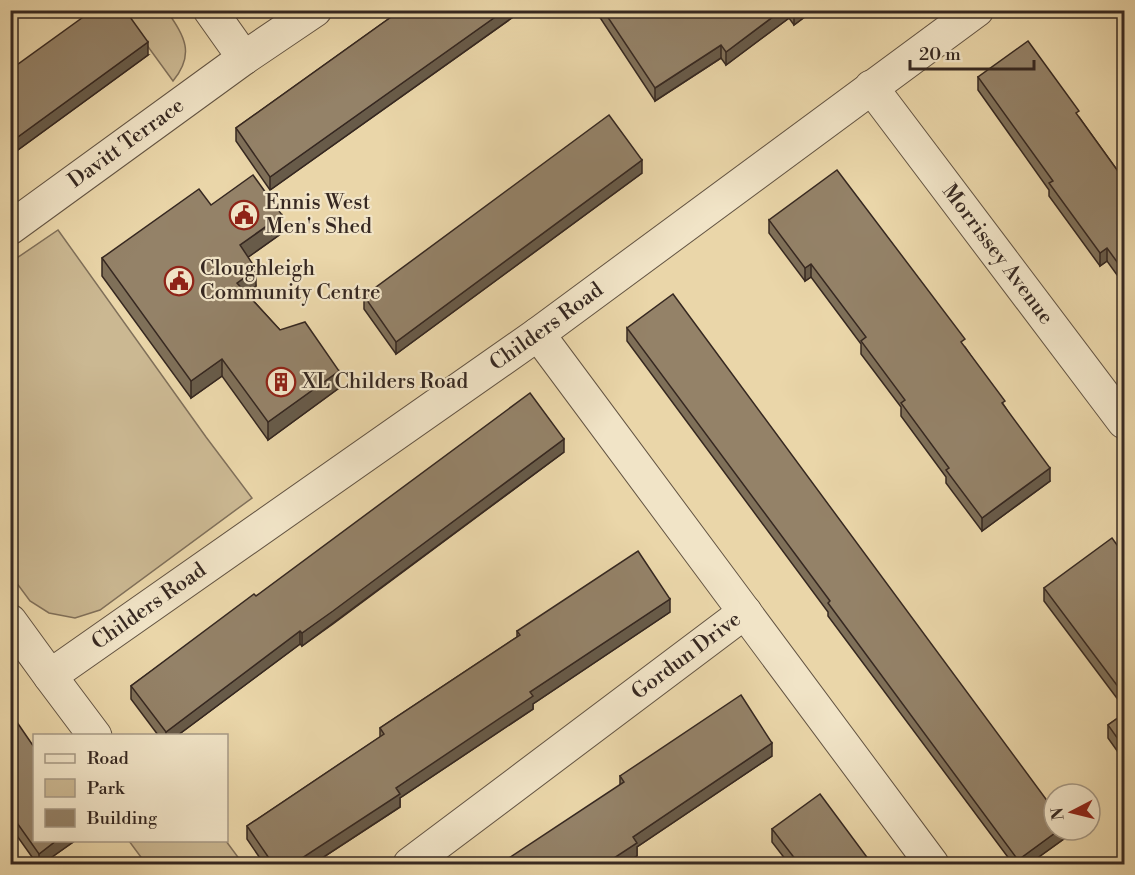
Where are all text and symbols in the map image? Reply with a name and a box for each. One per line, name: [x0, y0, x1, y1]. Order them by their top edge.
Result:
scale bar: [910, 33, 1034, 71]
text: 20 m: [919, 43, 961, 66]
street label: Davitt Terrace: [63, 93, 190, 194]
street label: Morrissey Avenue: [936, 179, 1059, 330]
place label: Ennis West Men's Shed: [265, 190, 372, 240]
public building icon: Ennis West Men's Shed: [228, 199, 260, 231]
place label: Cloughleigh Community Centre: [200, 256, 381, 306]
public building icon: Cloughleigh Community Centre: [163, 265, 195, 297]
street label: Childers Road: [485, 277, 609, 377]
building icon: XL Childers Road: [265, 366, 297, 398]
place label: XL Childers Road: [301, 369, 468, 395]
street label: Childers Road: [87, 557, 211, 656]
street label: Gordun Drive: [627, 606, 746, 706]
legend: [33, 734, 228, 842]
text: Road: [87, 747, 130, 770]
text: Park: [87, 777, 126, 800]
north arrow: [1042, 782, 1102, 842]
text: N: [1047, 806, 1069, 821]
text: Building: [86, 807, 158, 830]

